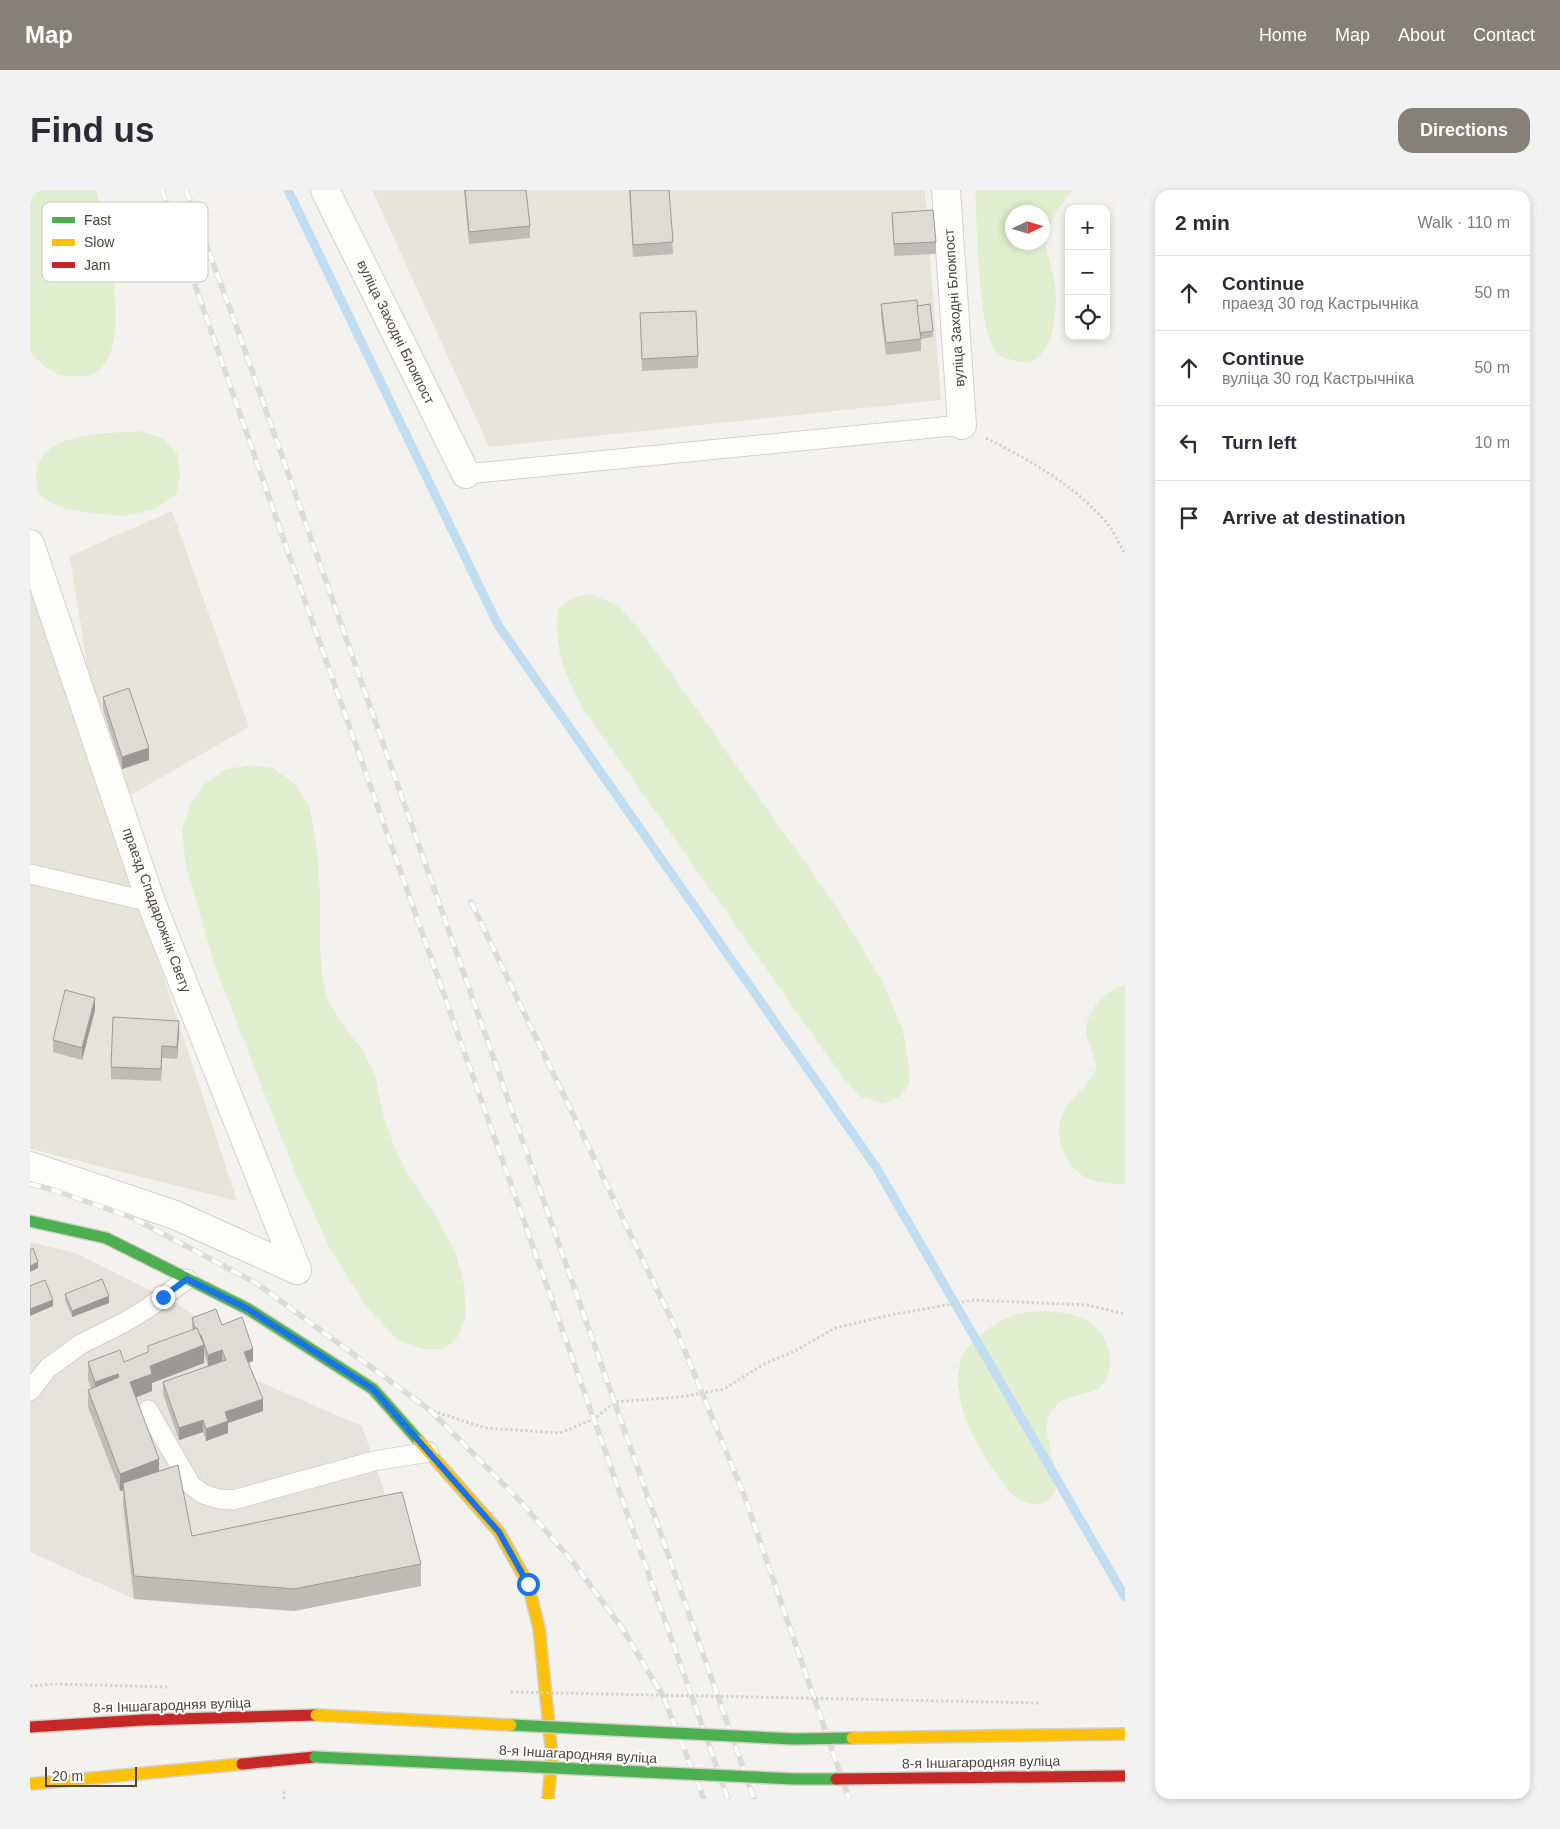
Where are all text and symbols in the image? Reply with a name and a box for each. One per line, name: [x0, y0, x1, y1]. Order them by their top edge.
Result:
text: Map: [25, 21, 73, 48]
text: Home: [1259, 25, 1307, 45]
text: Map: [1335, 25, 1370, 45]
text: About: [1398, 25, 1445, 45]
text: Contact: [1473, 25, 1535, 45]
button: Directions: [1398, 108, 1530, 153]
text: Find us: [30, 110, 154, 149]
legend: [42, 202, 208, 282]
north arrow: [1005, 205, 1050, 250]
map controls: [1065, 205, 1110, 340]
button: +: [1065, 205, 1110, 250]
text: 2 min: [1175, 211, 1230, 234]
text: Fast: [84, 212, 111, 228]
text: Walk · 110 m: [1418, 214, 1510, 231]
street label: вуліца Заходні Блокпост: [940, 228, 968, 388]
text: Slow: [84, 234, 115, 250]
button: −: [1065, 250, 1110, 295]
text: Jam: [84, 257, 110, 273]
street label: вуліца Заходні Блокпост: [354, 257, 438, 407]
text: Continue: [1222, 273, 1304, 294]
icon: ahead: [1175, 279, 1203, 307]
text: 50 m: [1474, 284, 1510, 301]
button: locate: [1065, 295, 1110, 340]
text: праезд 30 год Кастрычніка: [1222, 295, 1419, 312]
text: Continue: [1222, 348, 1304, 369]
icon: ahead: [1175, 354, 1203, 382]
text: 50 m: [1474, 359, 1510, 376]
text: вуліца 30 год Кастрычніка: [1222, 370, 1414, 387]
icon: left: [1175, 429, 1203, 457]
text: Turn left: [1222, 432, 1297, 453]
text: 10 m: [1474, 434, 1510, 451]
icon: arrive: [1175, 504, 1203, 532]
text: Arrive at destination: [1222, 507, 1406, 528]
street label: праезд Спадарожнік Свету: [120, 825, 194, 995]
route end: [152, 1286, 175, 1309]
route start: [517, 1573, 540, 1596]
street label: 8-я Іншагародняя вуліца: [93, 1694, 252, 1716]
street label: 8-я Іншагародняя вуліца: [499, 1742, 658, 1766]
street label: 8-я Іншагародняя вуліца: [902, 1753, 1060, 1771]
scale bar: [45, 1764, 138, 1787]
text: 20 m: [52, 1768, 83, 1784]

